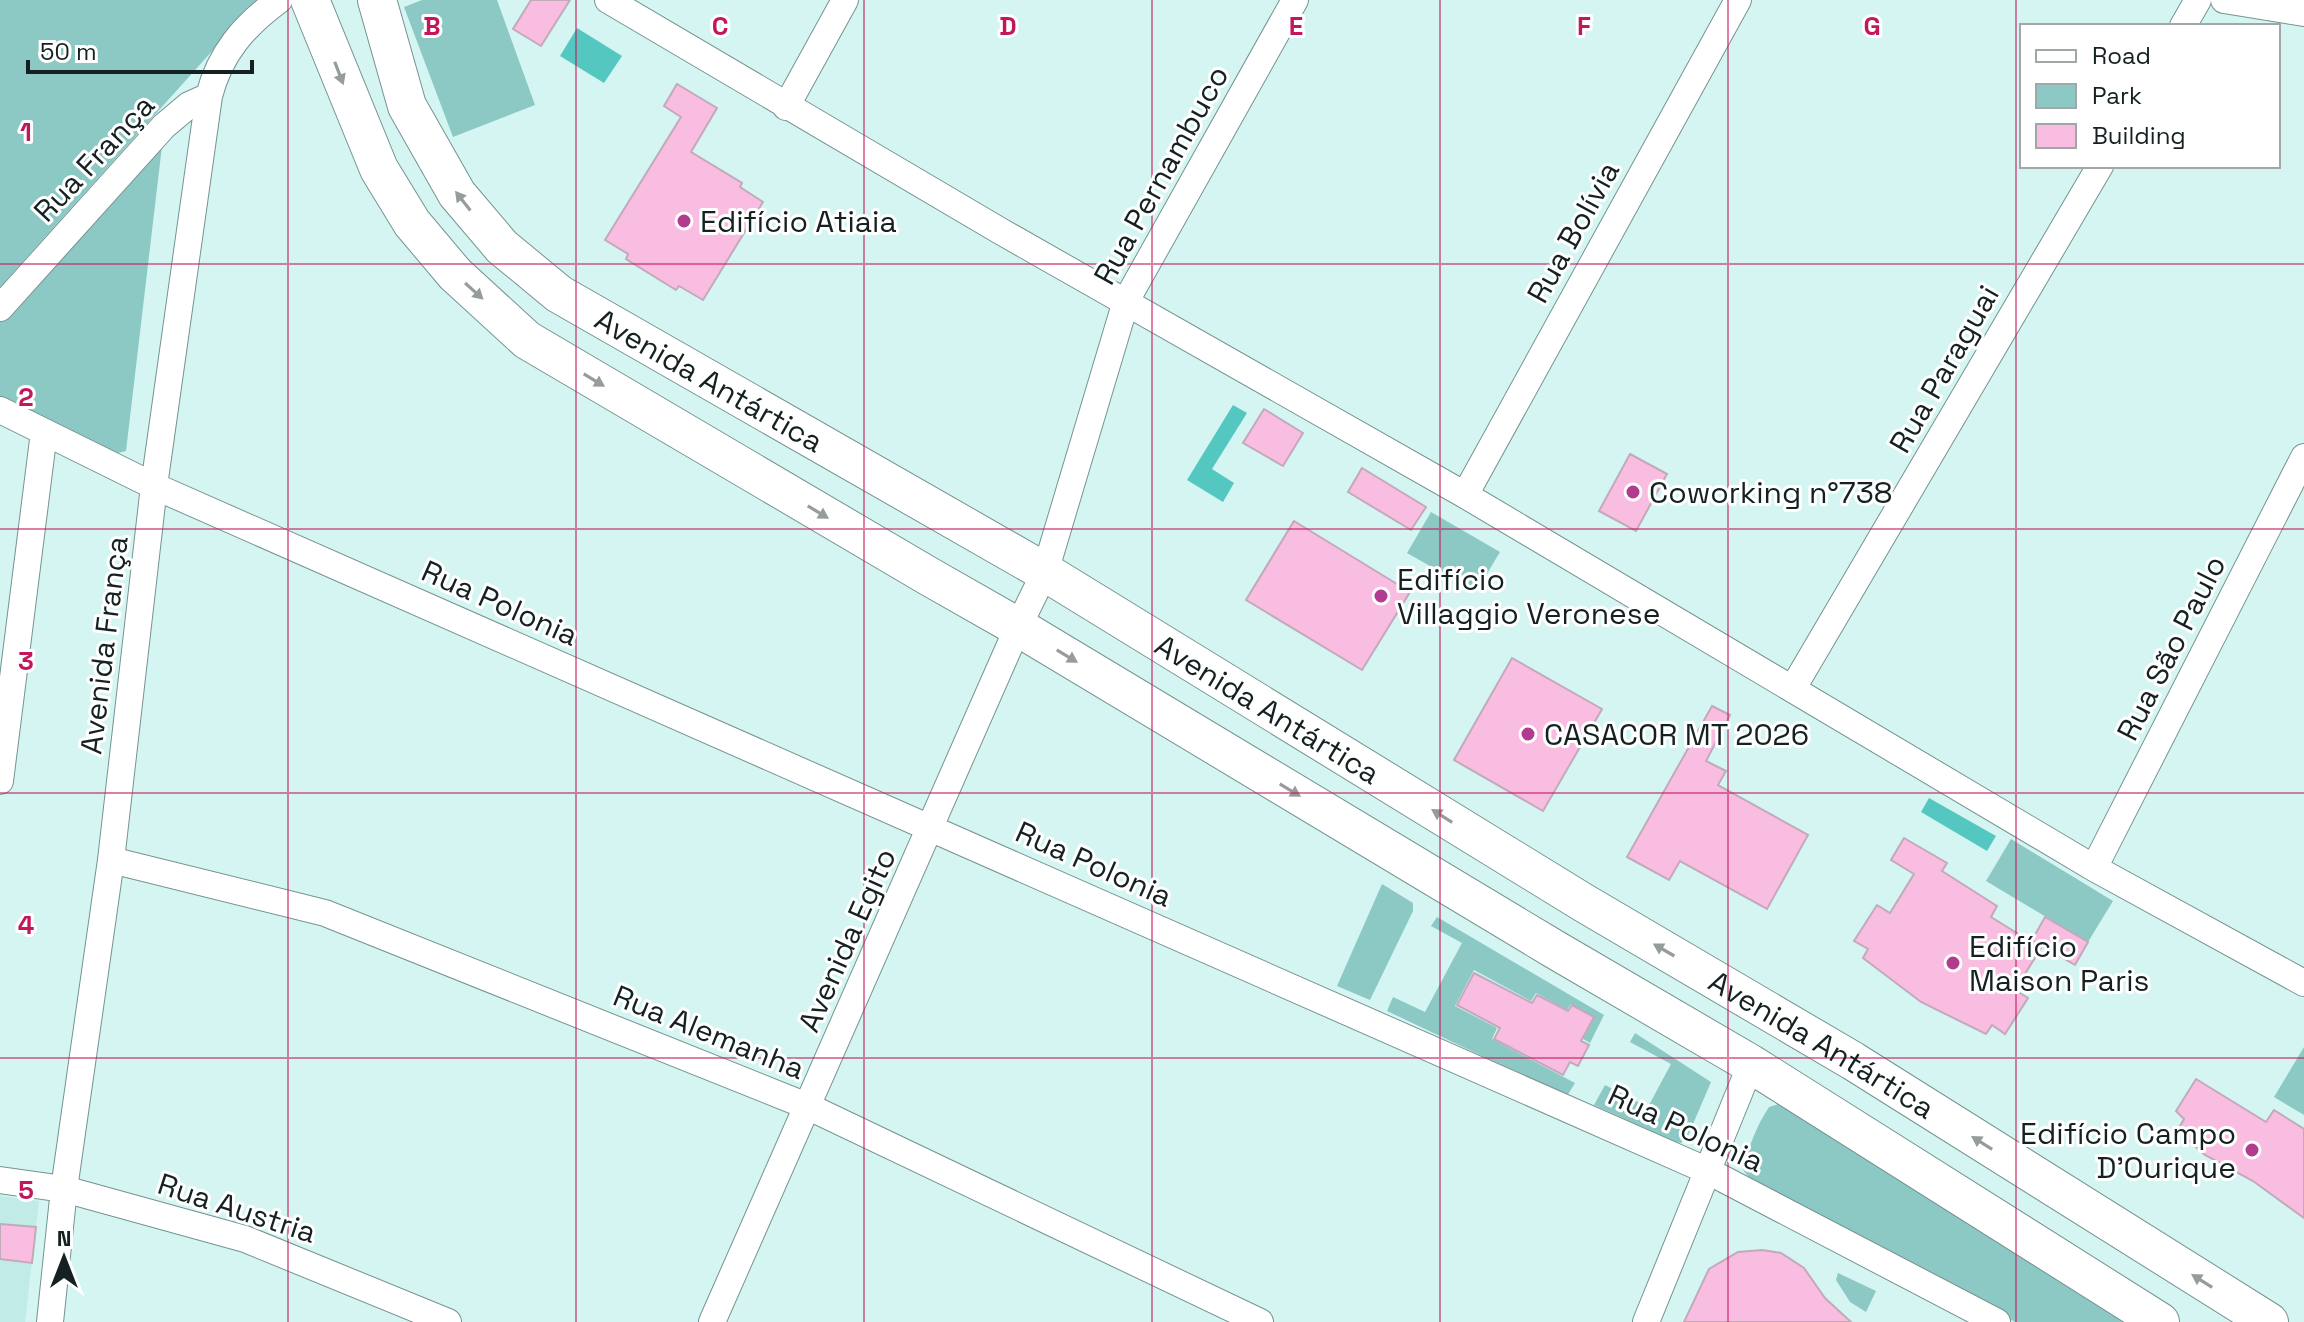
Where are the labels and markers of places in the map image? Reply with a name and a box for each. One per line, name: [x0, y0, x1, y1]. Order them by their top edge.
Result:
place label: Edifício Atiaia: [700, 202, 897, 241]
marker: Edifício Atiaia: [675, 212, 693, 230]
place label: Coworking n°738: [1649, 473, 1893, 512]
marker: Coworking n°738: [1624, 483, 1642, 501]
place label: Edifício Villaggio Veronese: [1397, 560, 1660, 633]
marker: Edifício Villaggio Veronese: [1372, 587, 1390, 605]
place label: CASACOR MT 2026: [1544, 715, 1809, 754]
marker: CASACOR MT 2026: [1519, 725, 1537, 743]
place label: Edifício Maison Paris: [1969, 927, 2149, 1000]
marker: Edifício Maison Paris: [1944, 954, 1962, 972]
place label: Edifício Campo D'Ourique: [2020, 1114, 2236, 1187]
marker: Edifício Campo D'Ourique: [2243, 1141, 2261, 1159]

